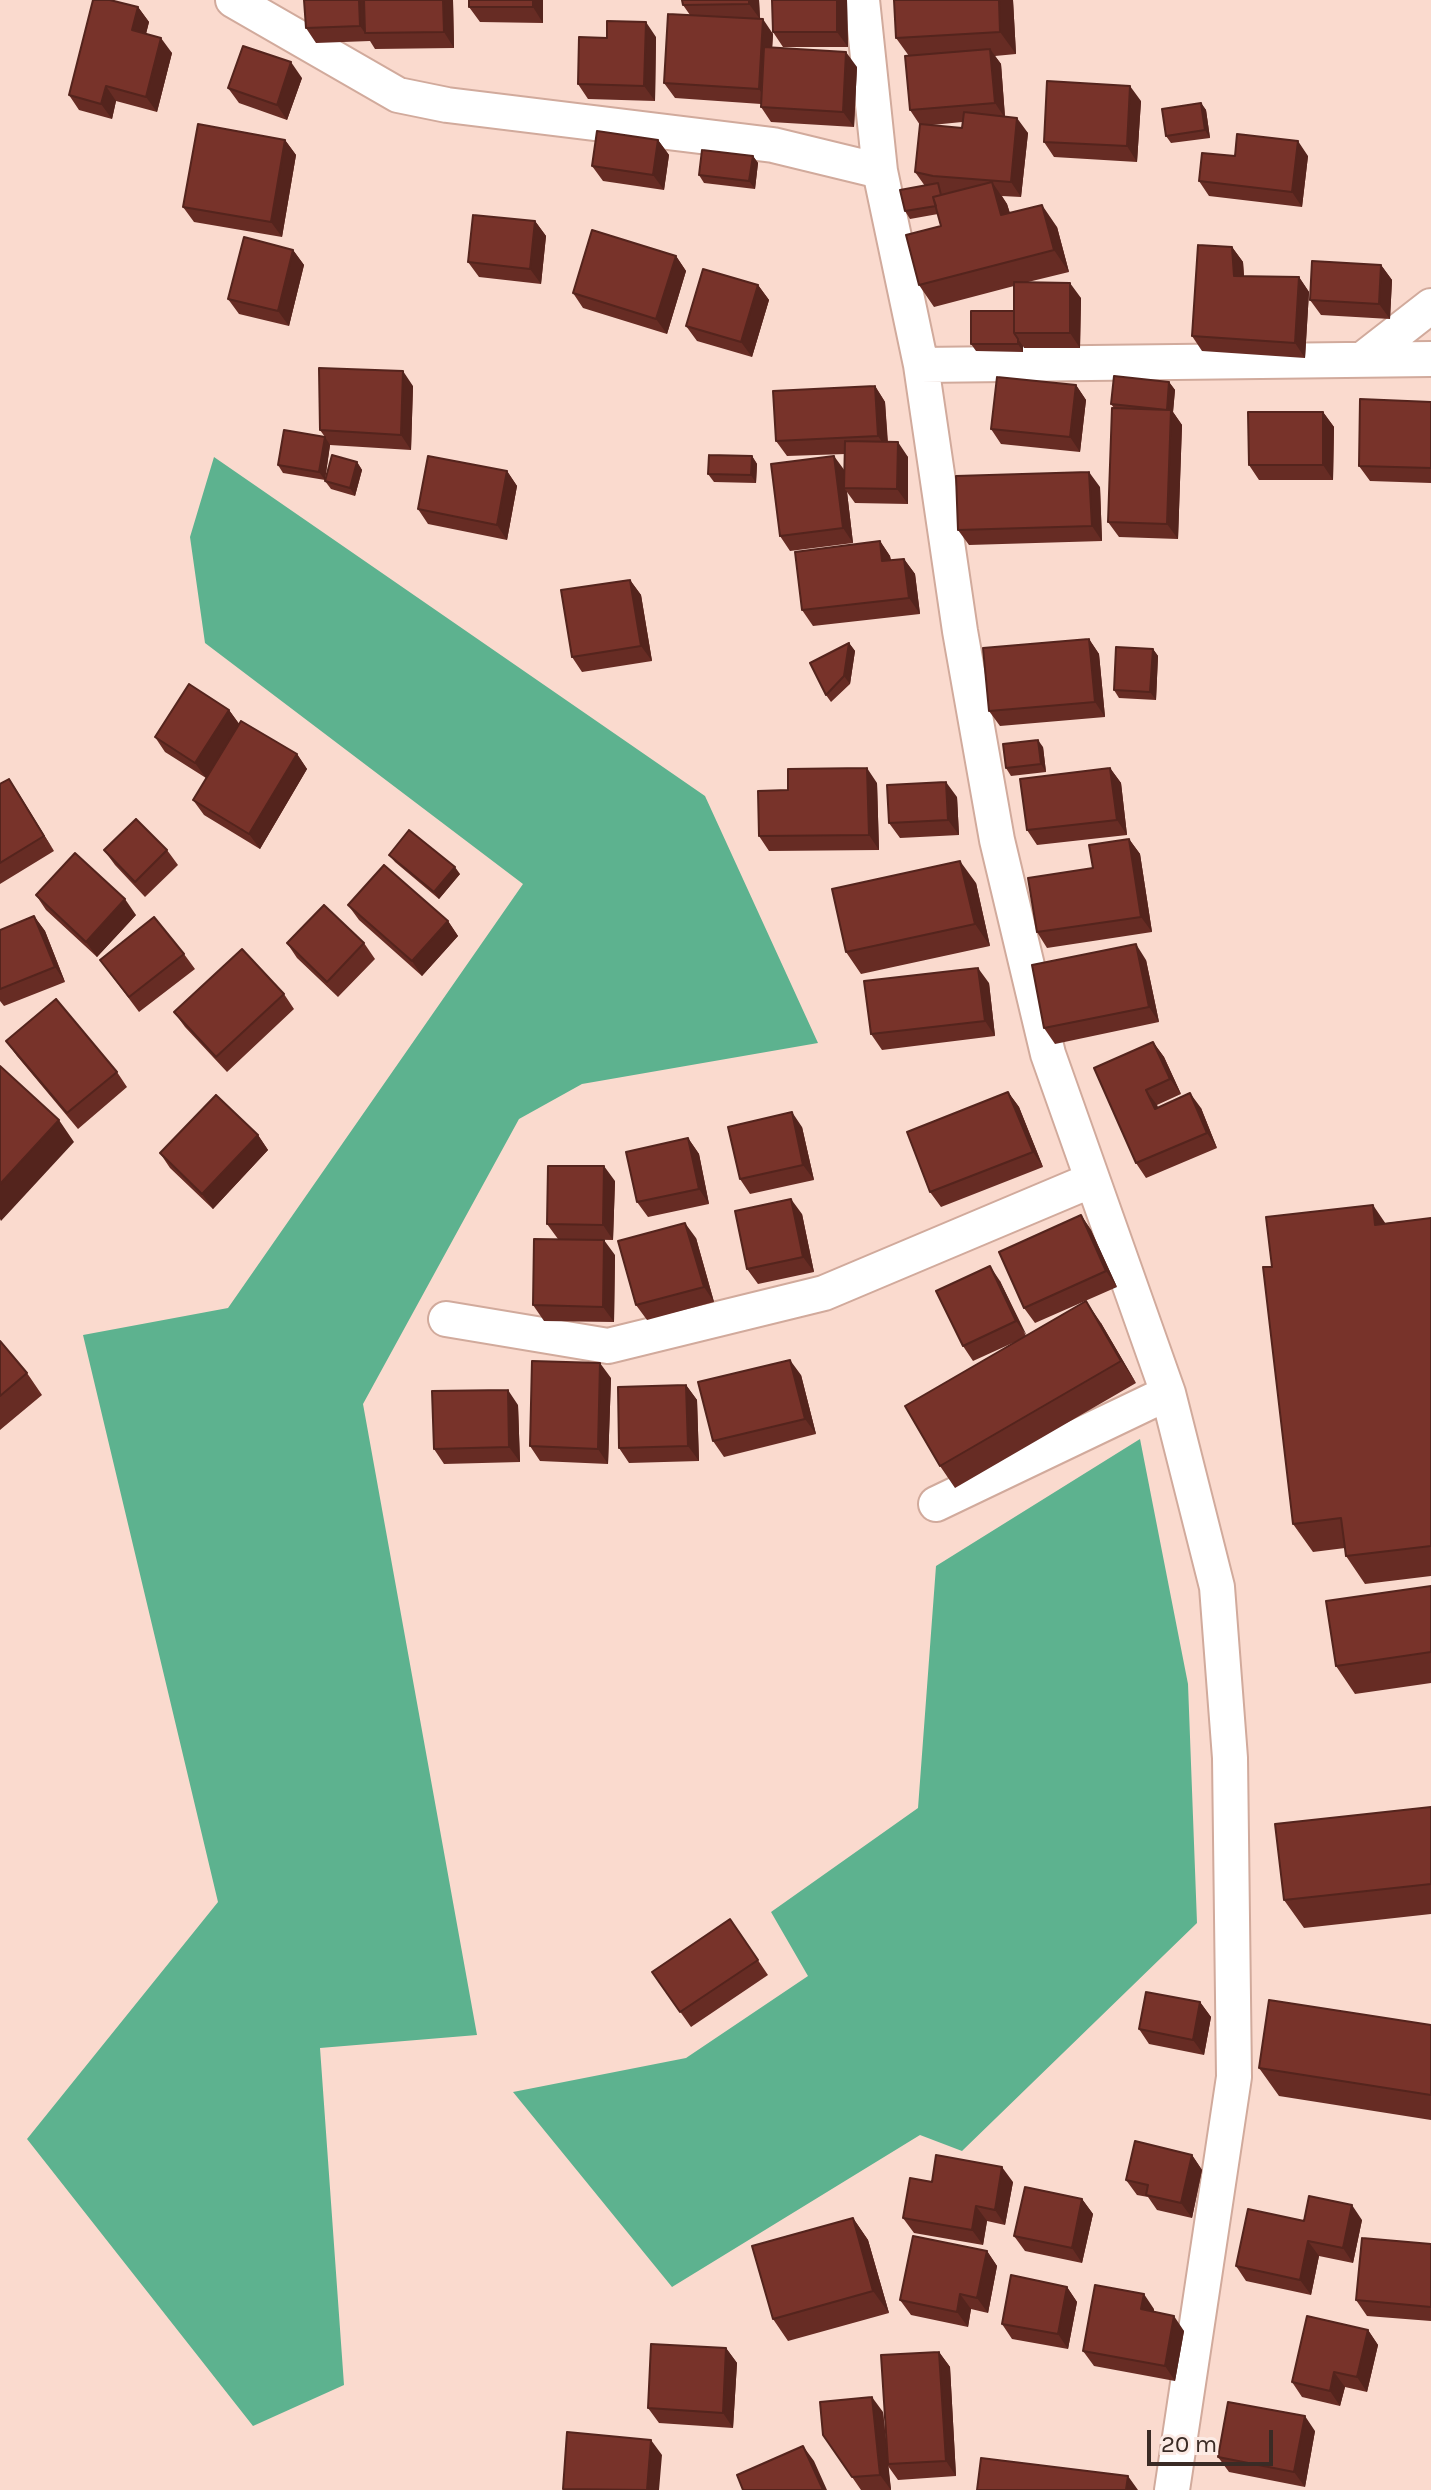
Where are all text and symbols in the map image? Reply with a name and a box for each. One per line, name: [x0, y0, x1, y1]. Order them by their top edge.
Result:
scale bar: [1151, 2414, 1277, 2464]
text: 20 m: [1161, 2430, 1217, 2458]

